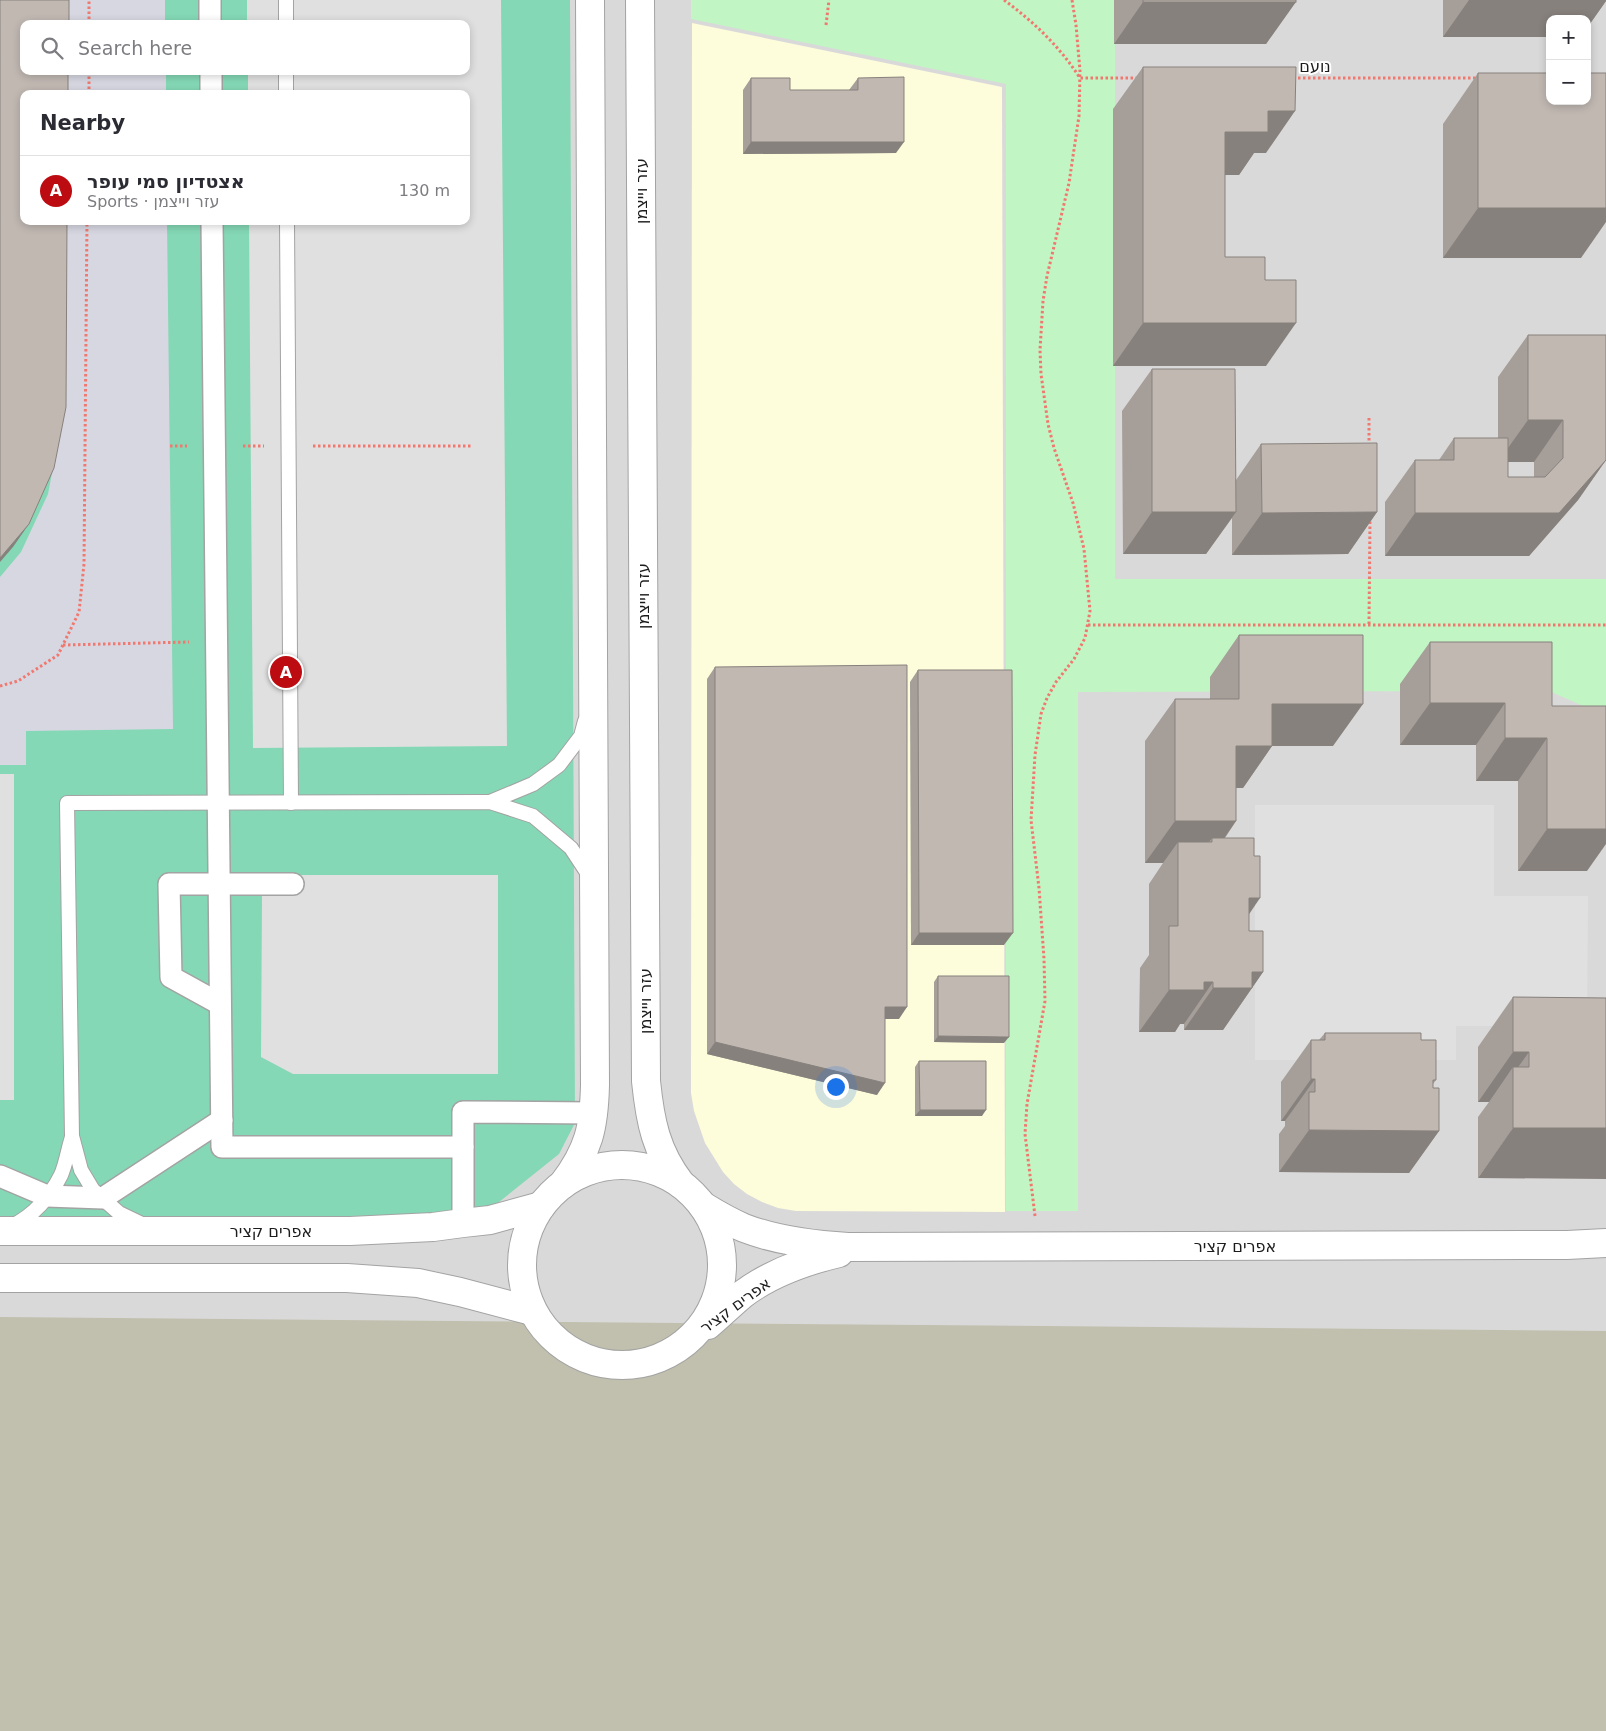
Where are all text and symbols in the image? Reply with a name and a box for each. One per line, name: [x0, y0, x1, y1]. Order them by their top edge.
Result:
map controls: [1546, 15, 1591, 105]
button: +: [1546, 15, 1591, 60]
search box: [20, 20, 470, 75]
icon: search: [38, 34, 66, 62]
text: Search here: [78, 37, 192, 59]
street label: נועם: [1299, 57, 1331, 76]
button: −: [1546, 60, 1591, 105]
text: Nearby: [40, 111, 125, 135]
street label: עזר וייצמן: [632, 158, 651, 224]
text: אצטדיון סמי עופר: [87, 170, 245, 192]
text: A: [50, 181, 62, 200]
text: 130 m: [399, 181, 450, 200]
text: Sports · עזר וייצמן: [87, 192, 219, 211]
street label: עזר וייצמן: [634, 563, 653, 629]
pin: A: [270, 653, 302, 691]
street label: עזר וייצמן: [636, 968, 655, 1034]
your location: [823, 1074, 849, 1100]
street label: אפרים קציר: [230, 1222, 312, 1241]
street label: אפרים קציר: [1194, 1237, 1276, 1256]
street label: אפרים קציר: [696, 1273, 774, 1337]

